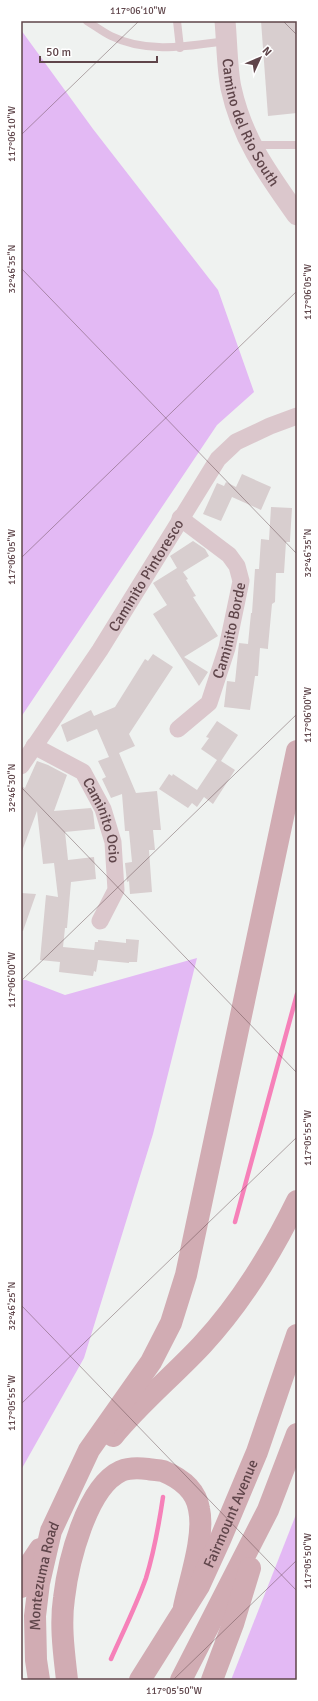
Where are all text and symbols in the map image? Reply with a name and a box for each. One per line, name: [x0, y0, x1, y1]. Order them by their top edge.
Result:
text: 117°06'10"W: [110, 5, 166, 17]
scale bar: [40, 38, 157, 64]
north arrow: [240, 38, 280, 78]
text: N: [259, 44, 274, 59]
text: 50 m: [46, 45, 71, 60]
street label: Camino del Rio South: [218, 58, 283, 190]
text: 117°06'10"W: [6, 106, 18, 162]
text: 32°46'35"N: [6, 245, 18, 293]
text: 117°06'05"W: [302, 264, 314, 320]
street label: Caminito Pintoresco: [105, 516, 188, 635]
text: 117°06'05"W: [6, 529, 18, 585]
text: 32°46'35"N: [302, 529, 314, 577]
street label: Caminito Borde: [209, 581, 250, 681]
text: 117°06'00"W: [302, 687, 314, 743]
text: 32°46'30"N: [6, 764, 18, 812]
street label: Caminito Ocio: [79, 774, 123, 864]
text: 117°06'00"W: [6, 952, 18, 1008]
text: 117°05'55"W: [302, 1110, 314, 1166]
text: 32°46'25"N: [6, 1282, 18, 1330]
text: 117°05'55"W: [6, 1375, 18, 1431]
street label: Fairmount Avenue: [199, 1457, 262, 1571]
street label: Montezuma Road: [26, 1519, 63, 1631]
text: 117°05'50"W: [302, 1533, 314, 1589]
text: 117°05'50"W: [146, 1685, 202, 1697]

